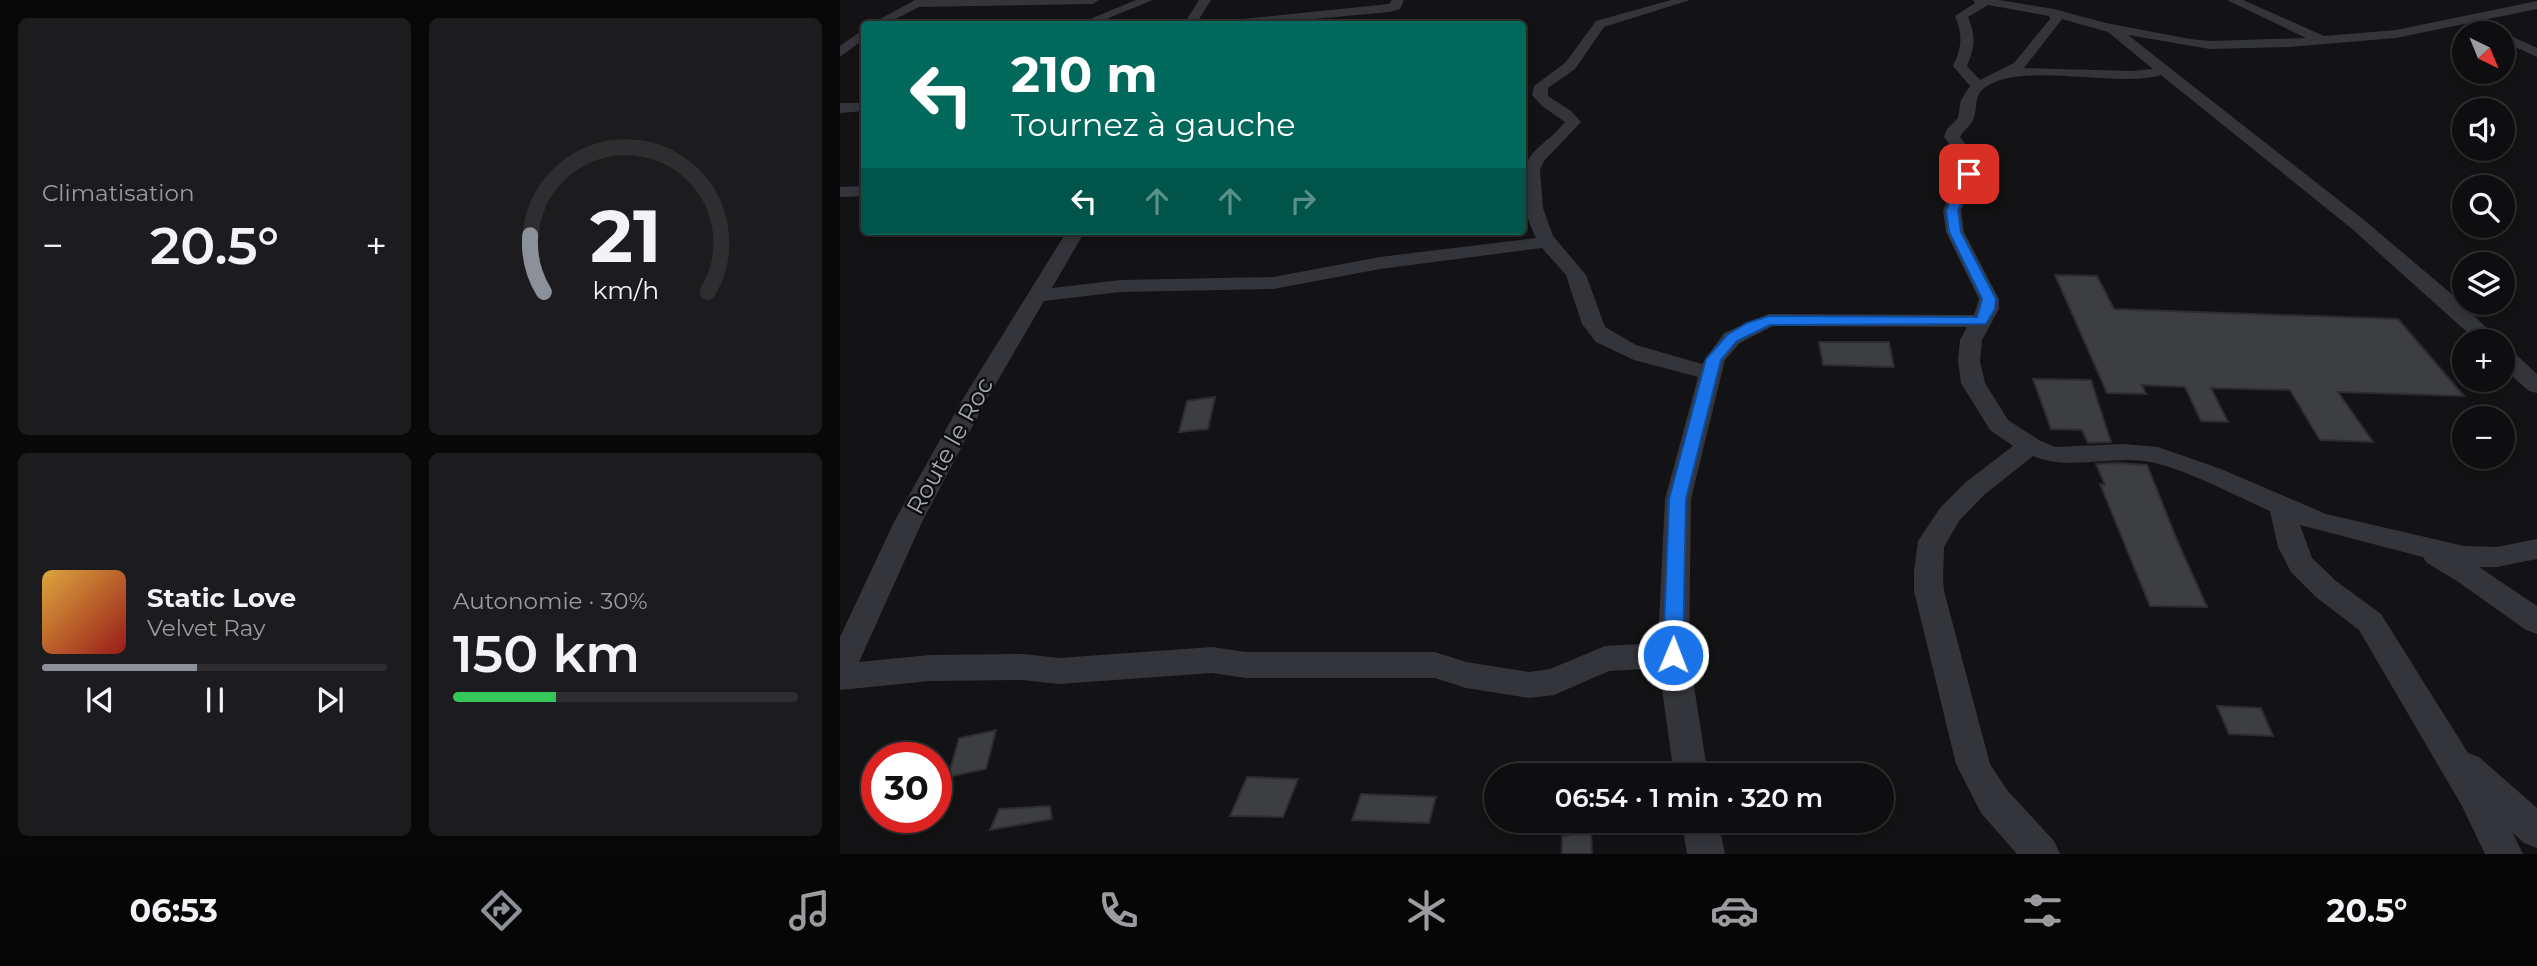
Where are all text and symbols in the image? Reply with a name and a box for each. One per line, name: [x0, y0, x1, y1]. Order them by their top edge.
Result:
north arrow: [2452, 21, 2515, 84]
map controls: [2452, 21, 2515, 469]
text: 210 m: [1011, 45, 1158, 104]
icon: left: [896, 49, 987, 140]
button: sound: [2452, 98, 2515, 161]
text: Tournez à gauche: [1011, 105, 1296, 144]
pin: [1939, 144, 1999, 204]
icon: arrive: [1950, 155, 1988, 193]
button: search: [2452, 175, 2515, 238]
text: Climatisation: [42, 179, 194, 207]
icon: left: [1065, 182, 1103, 220]
icon: ahead: [1138, 182, 1176, 220]
icon: ahead: [1211, 182, 1249, 220]
icon: right: [1284, 182, 1322, 220]
text: 21: [590, 193, 661, 281]
text: 20.5°: [150, 214, 279, 277]
text: −: [42, 222, 64, 269]
text: +: [365, 222, 387, 269]
button: layers: [2452, 252, 2515, 315]
text: km/h: [592, 275, 659, 305]
button: +: [2452, 329, 2515, 392]
street label: Route le Roc: [900, 372, 999, 519]
button: −: [2452, 406, 2515, 469]
text: Static Love: [147, 582, 296, 614]
text: Autonomie · 30%: [453, 587, 648, 615]
text: Velvet Ray: [147, 614, 265, 642]
position arrow: [1636, 618, 1710, 692]
text: 150 km: [453, 622, 640, 685]
icon: previous: [81, 681, 119, 719]
icon: pause: [196, 681, 234, 719]
icon: next: [311, 681, 349, 719]
speed limit sign: 30: [861, 742, 952, 833]
text: 06:54 · 1 min · 320 m: [1555, 782, 1823, 814]
icon: directions: [477, 886, 526, 935]
icon: music: [785, 886, 834, 935]
icon: phone: [1094, 886, 1143, 935]
icon: climate: [1402, 886, 1451, 935]
icon: car: [1710, 886, 1759, 935]
icon: filters: [2018, 886, 2067, 935]
text: 06:53: [130, 891, 218, 930]
text: 20.5°: [2327, 891, 2407, 930]

